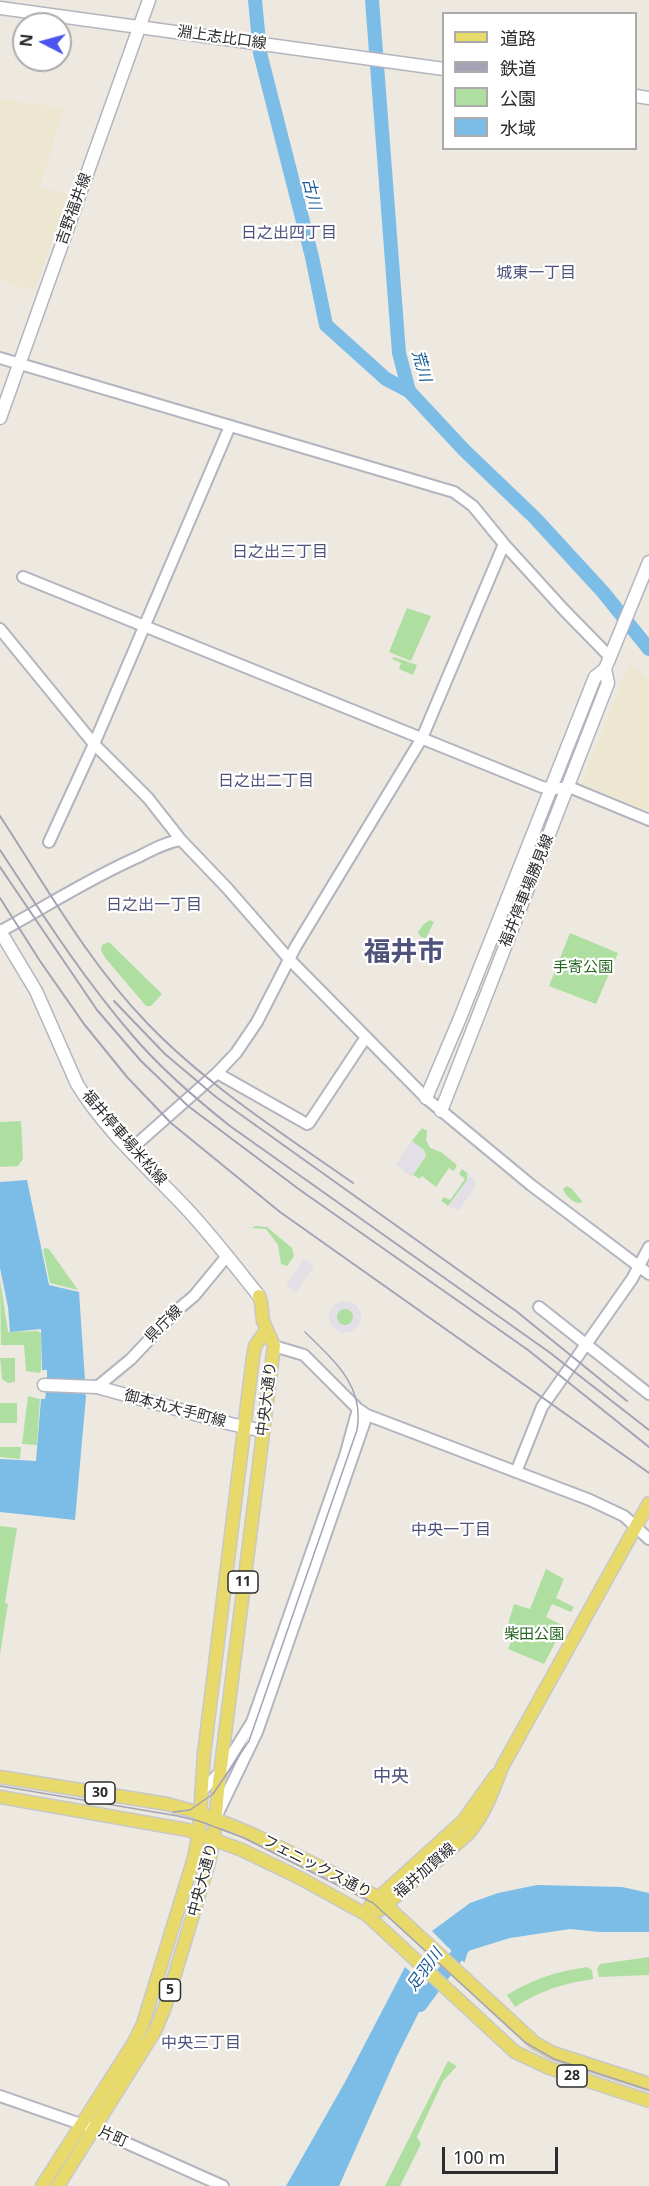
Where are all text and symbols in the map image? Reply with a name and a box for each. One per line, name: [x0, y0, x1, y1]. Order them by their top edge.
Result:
north arrow: [12, 12, 72, 72]
legend: [442, 12, 637, 150]
street label: 淵上志比口線: [176, 23, 268, 53]
text: 道路: [500, 26, 536, 50]
text: N: [14, 33, 38, 48]
text: 鉄道: [500, 56, 536, 80]
text: 公園: [500, 86, 536, 110]
text: 水域: [500, 116, 536, 140]
street label: 吉野福井線: [53, 171, 95, 247]
water label: 古川: [298, 176, 324, 212]
district label: 日之出四丁目: [241, 223, 337, 243]
district label: 城東一丁目: [496, 263, 576, 283]
water label: 荒川: [407, 348, 435, 384]
district label: 日之出三丁目: [232, 542, 328, 562]
district label: 日之出二丁目: [218, 771, 314, 791]
street label: 福井停車場勝見線: [496, 832, 558, 950]
district label: 日之出一丁目: [106, 895, 202, 915]
district label: 福井市: [364, 937, 444, 969]
park label: 手寄公園: [553, 959, 613, 977]
street label: 福井停車場米松線: [78, 1087, 170, 1189]
street label: 県庁線: [142, 1302, 186, 1346]
street label: 中央大通り: [253, 1361, 281, 1437]
street label: 御本丸大手町線: [122, 1387, 228, 1431]
district label: 中央一丁目: [411, 1520, 491, 1540]
road number: 11: [228, 1571, 258, 1593]
park label: 柴田公園: [504, 1626, 564, 1644]
district label: 中央: [373, 1766, 409, 1788]
road number: 30: [85, 1782, 115, 1804]
street label: フェニックス通り: [259, 1832, 375, 1902]
street label: 福井加賀線: [391, 1840, 459, 1902]
street label: 中央大通り: [185, 1841, 221, 1919]
water label: 足羽川: [403, 1945, 447, 1995]
road number: 5: [160, 1979, 180, 2001]
district label: 中央三丁目: [161, 2033, 241, 2053]
road number: 28: [557, 2065, 587, 2087]
street label: 片町: [96, 2123, 130, 2151]
scale bar: [445, 2135, 560, 2173]
text: 100 m: [453, 2145, 505, 2169]

